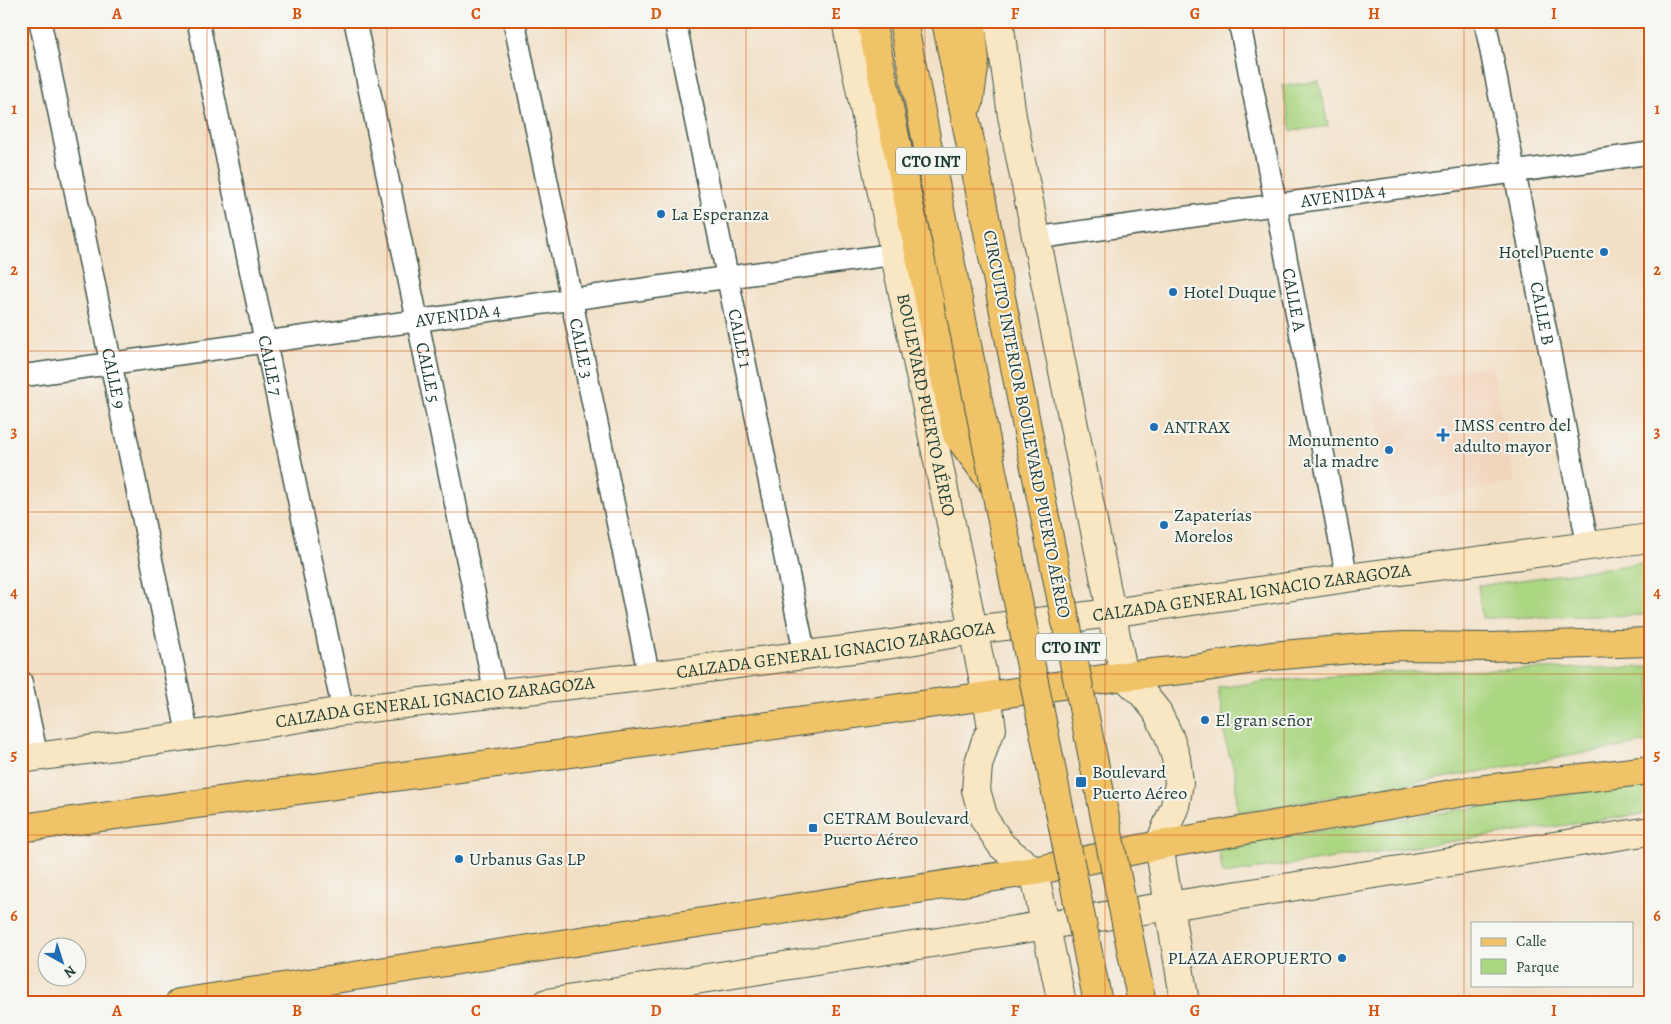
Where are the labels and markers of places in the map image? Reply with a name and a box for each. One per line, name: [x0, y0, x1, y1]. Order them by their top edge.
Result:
place label: La Esperanza: [671, 202, 770, 226]
marker: La Esperanza: [655, 208, 667, 220]
place label: Hotel Puente: [1498, 240, 1594, 264]
marker: Hotel Puente: [1598, 246, 1610, 258]
place label: Hotel Duque: [1183, 280, 1277, 304]
marker: Hotel Duque: [1167, 286, 1179, 298]
place label: IMSS centro del adulto mayor: [1454, 413, 1572, 458]
place label: ANTRAX: [1163, 415, 1230, 439]
marker: ANTRAX: [1148, 421, 1160, 433]
place label: Monumento a la madre: [1288, 428, 1379, 473]
marker: IMSS centro del adulto mayor: [1436, 428, 1450, 442]
marker: Monumento a la madre: [1383, 444, 1395, 456]
place label: Zapaterías Morelos: [1174, 503, 1252, 548]
marker: Zapaterías Morelos: [1158, 519, 1170, 531]
place label: El gran señor: [1215, 708, 1313, 732]
marker: El gran señor: [1199, 714, 1211, 726]
place label: Boulevard Puerto Aéreo: [1092, 760, 1187, 805]
marker: Boulevard Puerto Aéreo: [1074, 775, 1088, 789]
place label: CETRAM Boulevard Puerto Aéreo: [823, 806, 970, 851]
marker: CETRAM Boulevard Puerto Aéreo: [807, 822, 819, 834]
place label: Urbanus Gas LP: [469, 847, 586, 871]
marker: Urbanus Gas LP: [453, 853, 465, 865]
place label: PLAZA AEROPUERTO: [1167, 946, 1332, 970]
marker: PLAZA AEROPUERTO: [1336, 952, 1348, 964]

